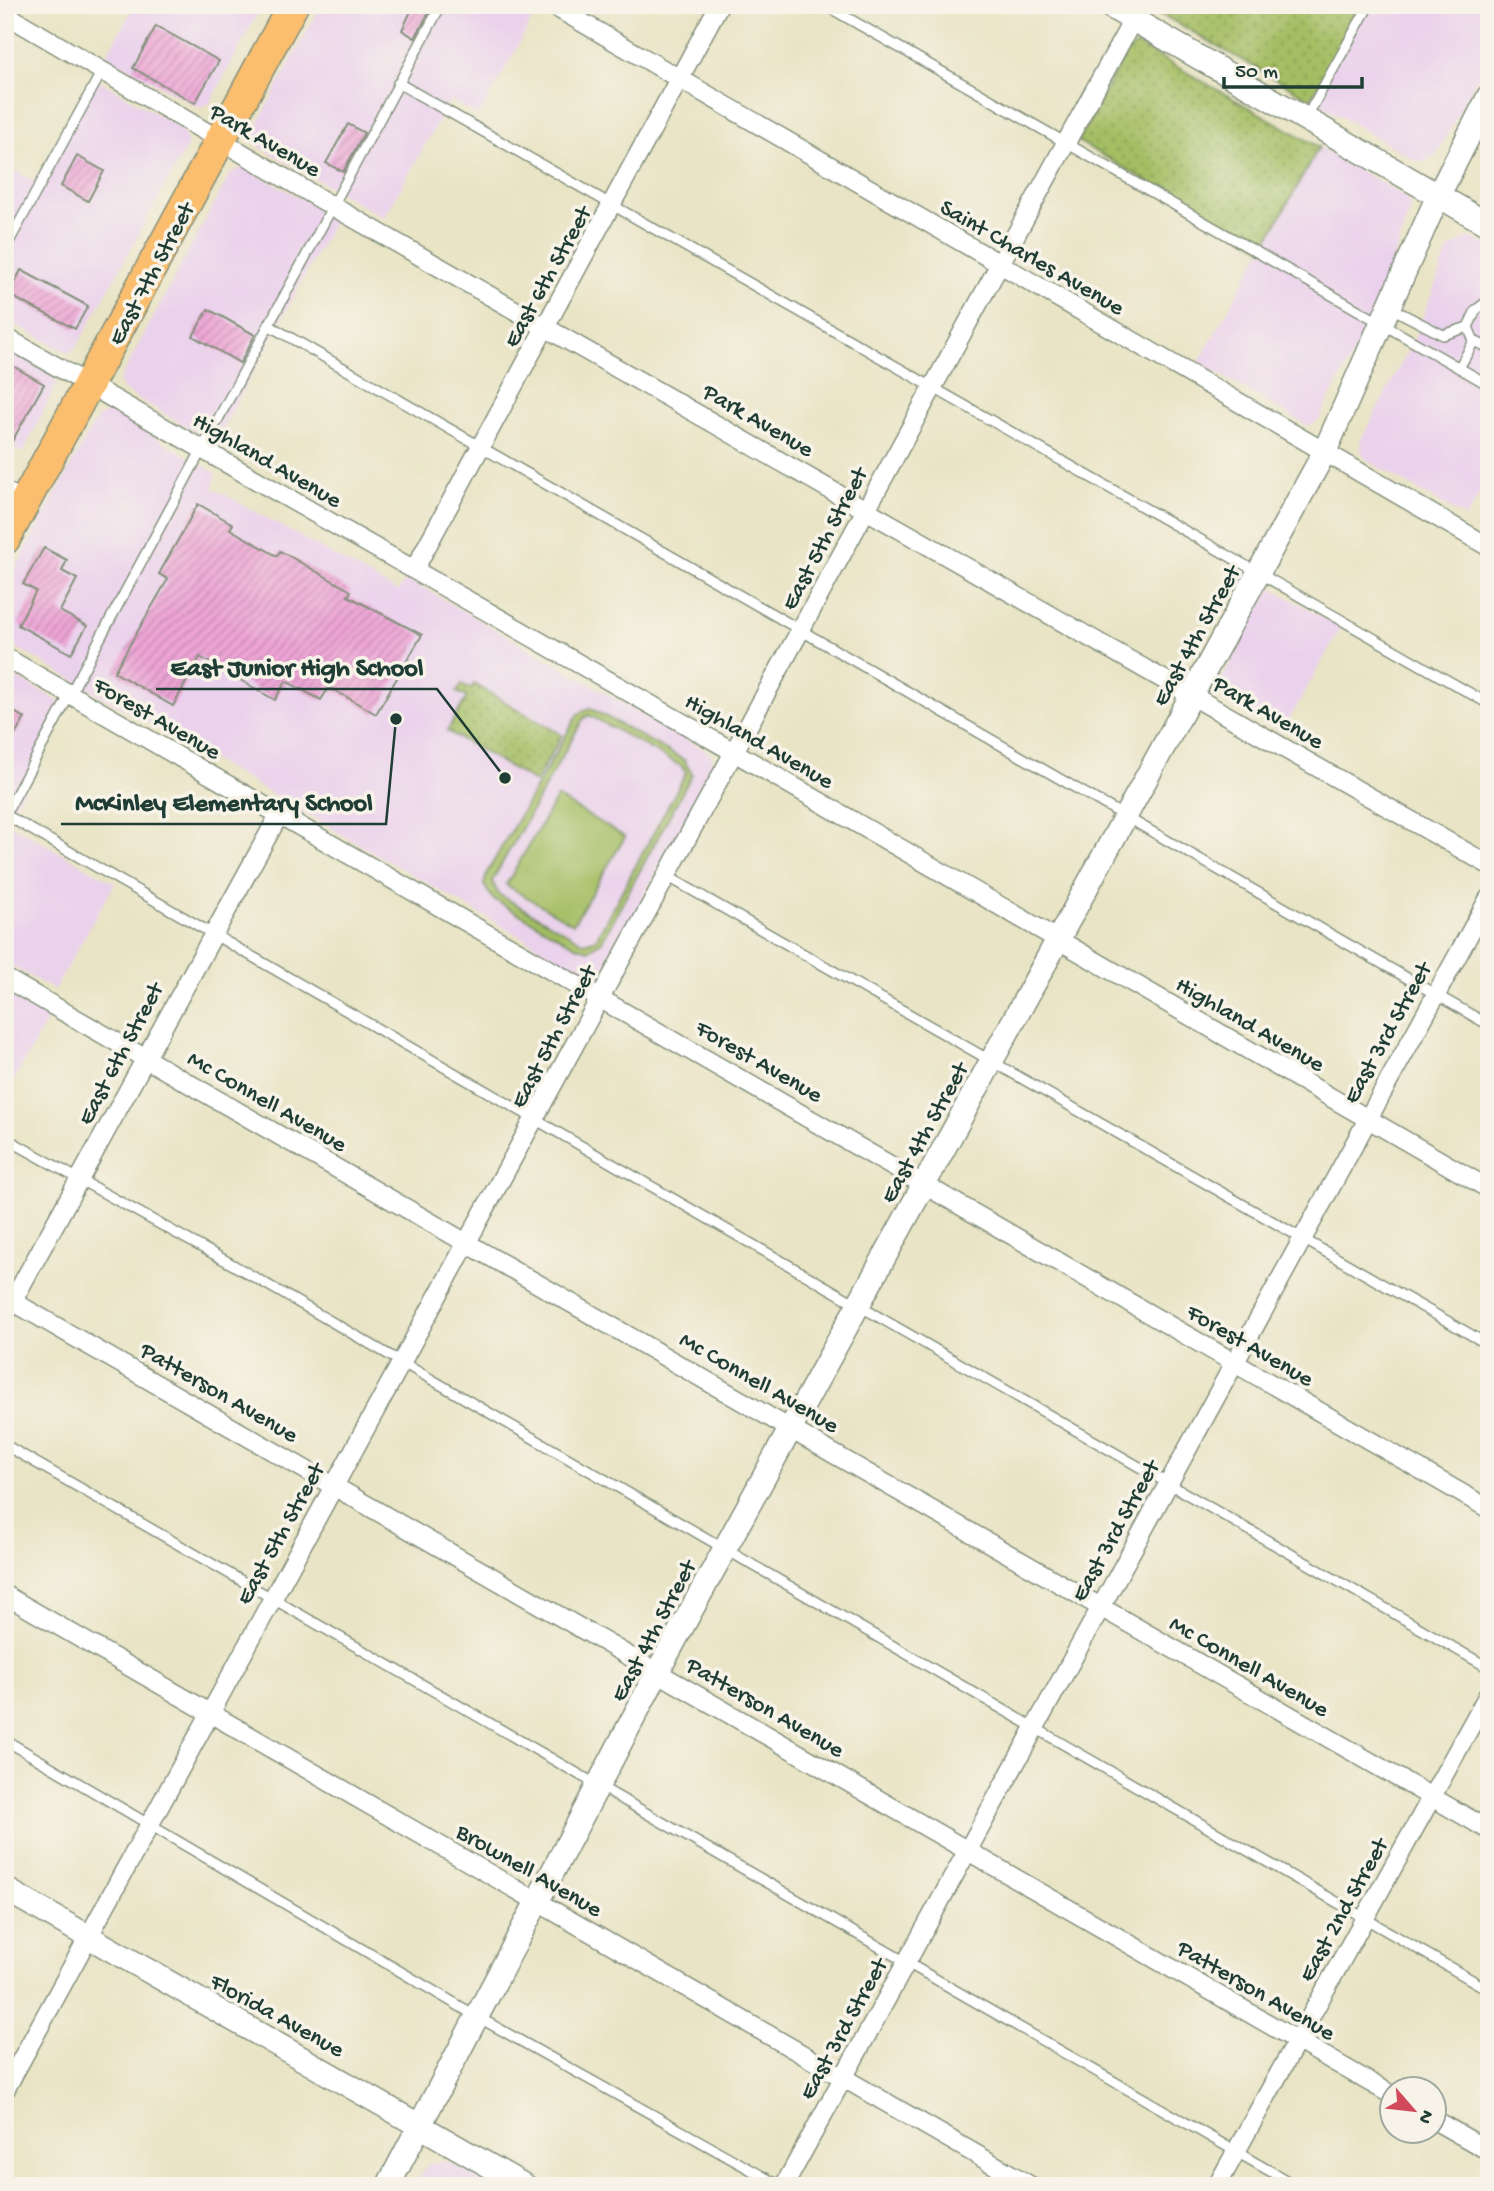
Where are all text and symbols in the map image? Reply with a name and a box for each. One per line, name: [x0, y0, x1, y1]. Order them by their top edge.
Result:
scale bar: [1224, 46, 1363, 90]
text: 50 m: [1235, 61, 1278, 86]
street label: Park Avenue: [203, 98, 326, 186]
street label: Saint Charles Avenue: [934, 194, 1129, 324]
street label: East 7th Street: [103, 196, 204, 351]
street label: East 6th Street: [498, 200, 601, 353]
street label: Park Avenue: [696, 378, 819, 466]
street label: Highland Avenue: [187, 408, 347, 517]
street label: East 5th Street: [776, 461, 877, 616]
street label: East 4th Street: [1147, 559, 1250, 712]
callout: East Junior High School: [156, 642, 437, 689]
text: East Junior High School: [171, 655, 424, 686]
street label: Park Avenue: [1206, 670, 1329, 758]
street label: Forest Avenue: [87, 671, 226, 768]
street label: Highland Avenue: [679, 689, 839, 798]
callout: McKinley Elementary School: [61, 777, 386, 824]
text: McKinley Elementary School: [75, 790, 373, 821]
street label: East 3rd Street: [1338, 956, 1441, 1110]
street label: East 5th Street: [505, 959, 606, 1114]
street label: Highland Avenue: [1170, 972, 1330, 1081]
street label: East 6th Street: [72, 977, 173, 1131]
street label: Forest Avenue: [689, 1014, 828, 1111]
street label: Mc Connell Avenue: [181, 1046, 352, 1161]
street label: East 4th Street: [875, 1056, 978, 1209]
street label: Forest Avenue: [1180, 1298, 1319, 1395]
street label: Mc Connell Avenue: [673, 1327, 844, 1442]
street label: Patterson Avenue: [133, 1337, 303, 1451]
street label: East 3rd Street: [1066, 1454, 1169, 1608]
street label: East 5th Street: [231, 1457, 334, 1611]
street label: East 4th Street: [606, 1554, 706, 1707]
street label: Mc Connell Avenue: [1163, 1611, 1334, 1726]
street label: Patterson Avenue: [679, 1652, 849, 1766]
street label: Brownell Avenue: [449, 1818, 607, 1926]
street label: East 2nd Street: [1294, 1832, 1397, 1987]
street label: Patterson Avenue: [1170, 1935, 1340, 2049]
street label: East 3rd Street: [794, 1952, 897, 2106]
street label: Florida Avenue: [203, 1968, 349, 2066]
north arrow: [1378, 2076, 1448, 2146]
text: N: [1412, 2105, 1438, 2127]

